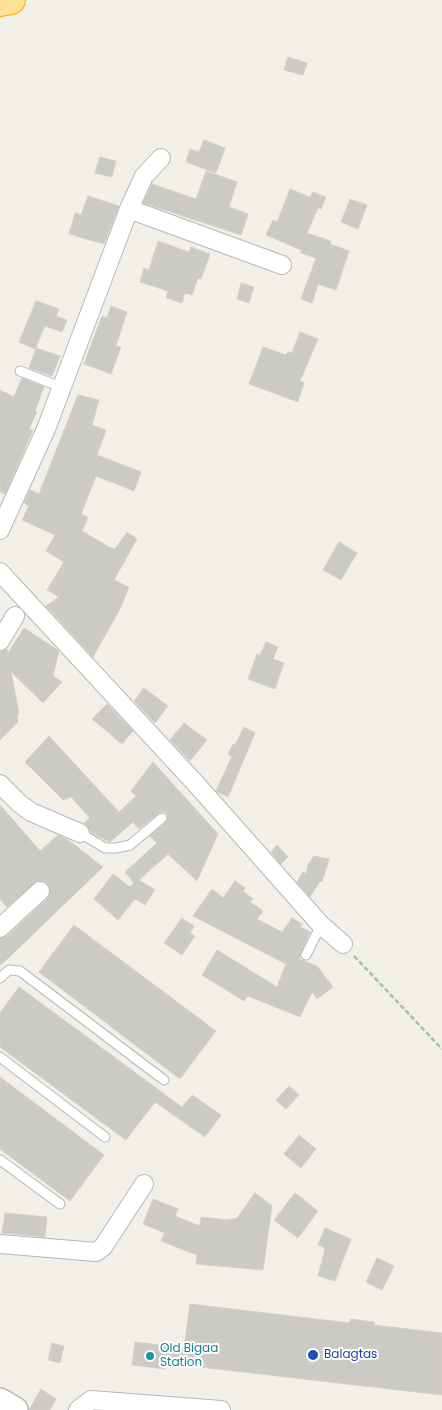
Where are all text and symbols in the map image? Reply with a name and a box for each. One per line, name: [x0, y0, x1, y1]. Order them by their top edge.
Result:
place label: Old Bigaa Station: [160, 1342, 218, 1370]
marker: Balagtas: [306, 1348, 320, 1362]
place label: Balagtas: [324, 1348, 377, 1362]
marker: Old Bigaa Station: [144, 1350, 156, 1362]

